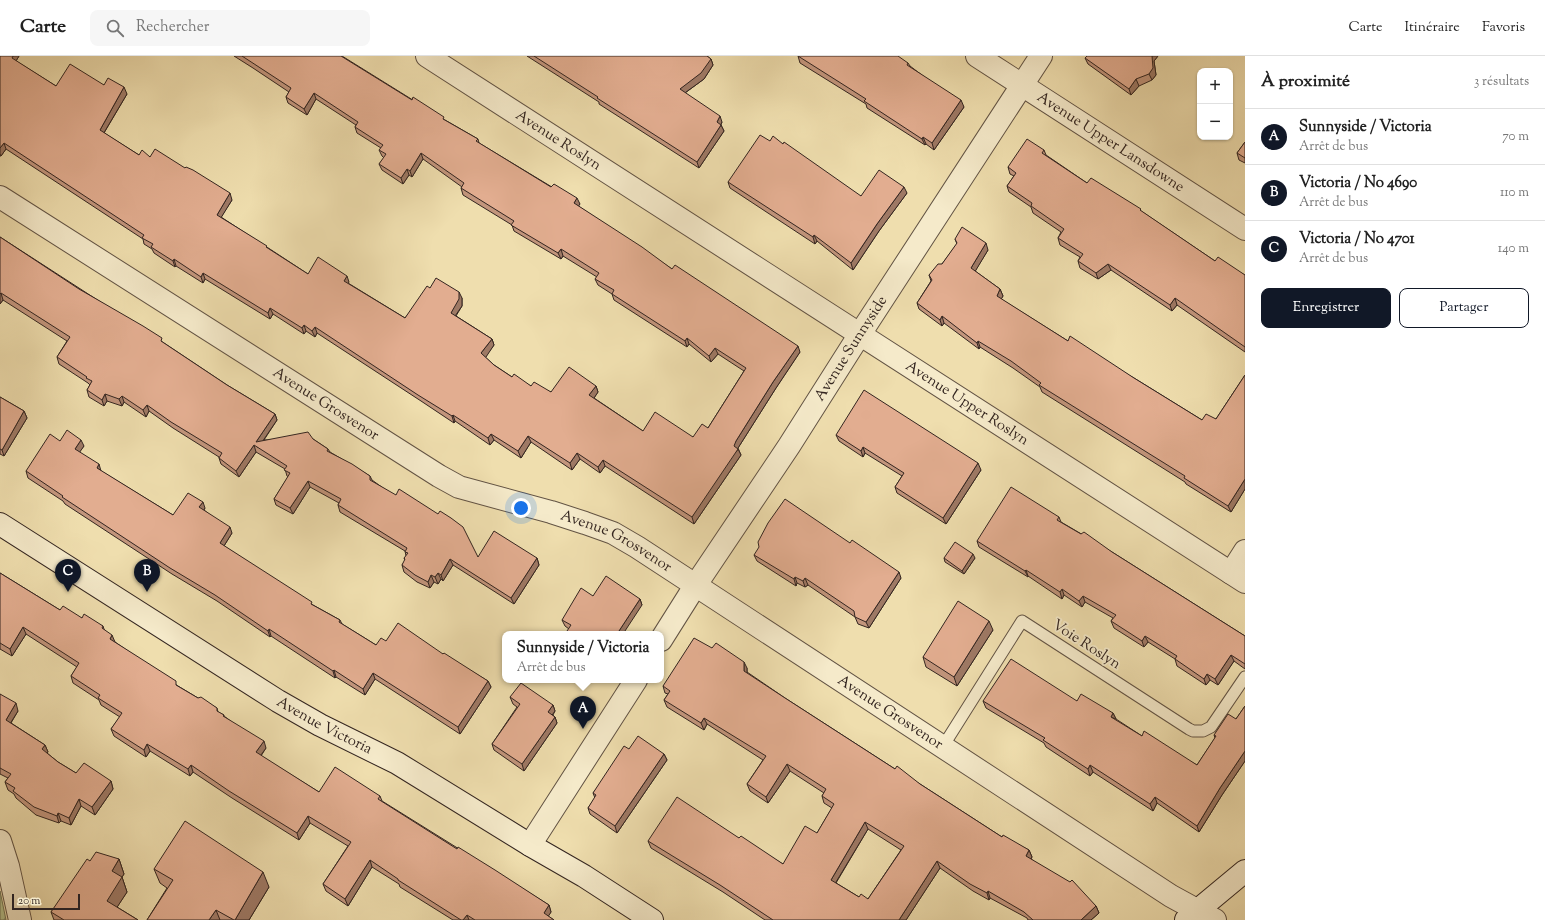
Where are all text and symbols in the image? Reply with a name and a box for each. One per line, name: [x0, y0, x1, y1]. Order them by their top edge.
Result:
search box: [90, 10, 370, 46]
text: Carte: [20, 14, 66, 41]
icon: search: [104, 17, 126, 39]
text: Rechercher: [136, 17, 209, 38]
text: Carte: [1349, 18, 1382, 38]
text: Itinéraire: [1404, 18, 1460, 38]
text: Favoris: [1482, 18, 1525, 38]
map controls: [1197, 68, 1233, 140]
button: +: [1197, 68, 1233, 104]
text: À proximité: [1261, 70, 1350, 94]
text: 3 résultats: [1474, 73, 1529, 91]
street label: Avenue Upper Lansdowne: [1033, 87, 1188, 198]
button: −: [1197, 104, 1233, 140]
street label: Avenue Roslyn: [511, 105, 605, 176]
text: Sunnyside / Victoria: [1299, 117, 1432, 138]
text: A: [1269, 128, 1279, 146]
text: 70 m: [1502, 128, 1529, 146]
text: Arrêt de bus: [1299, 138, 1368, 156]
text: Victoria / No 4690: [1299, 173, 1417, 194]
text: B: [1270, 184, 1278, 202]
text: 110 m: [1500, 184, 1529, 202]
text: Arrêt de bus: [1299, 194, 1368, 212]
text: Victoria / No 4701: [1299, 229, 1415, 250]
text: C: [1269, 240, 1279, 258]
text: 140 m: [1498, 240, 1529, 258]
text: Arrêt de bus: [1299, 250, 1368, 268]
button: Enregistrer: [1261, 288, 1391, 328]
button: Partager: [1399, 288, 1529, 328]
street label: Avenue Sunnyside: [810, 292, 893, 405]
street label: Avenue Upper Roslyn: [901, 356, 1033, 451]
street label: Avenue Grosvenor: [268, 362, 383, 446]
your location: [511, 498, 531, 518]
street label: Avenue Grosvenor: [558, 505, 676, 578]
pin: C: [55, 559, 81, 592]
pin: B: [134, 559, 160, 592]
street label: Voie Roslyn: [1048, 615, 1125, 675]
popup: [502, 631, 664, 683]
text: Sunnyside / Victoria: [517, 638, 649, 659]
text: Arrêt de bus: [517, 659, 586, 677]
street label: Avenue Grosvenor: [833, 670, 947, 755]
street label: Avenue Victoria: [272, 692, 376, 760]
pin: A: [570, 696, 596, 729]
scale bar: [12, 892, 80, 911]
text: 20 m: [18, 893, 40, 909]

